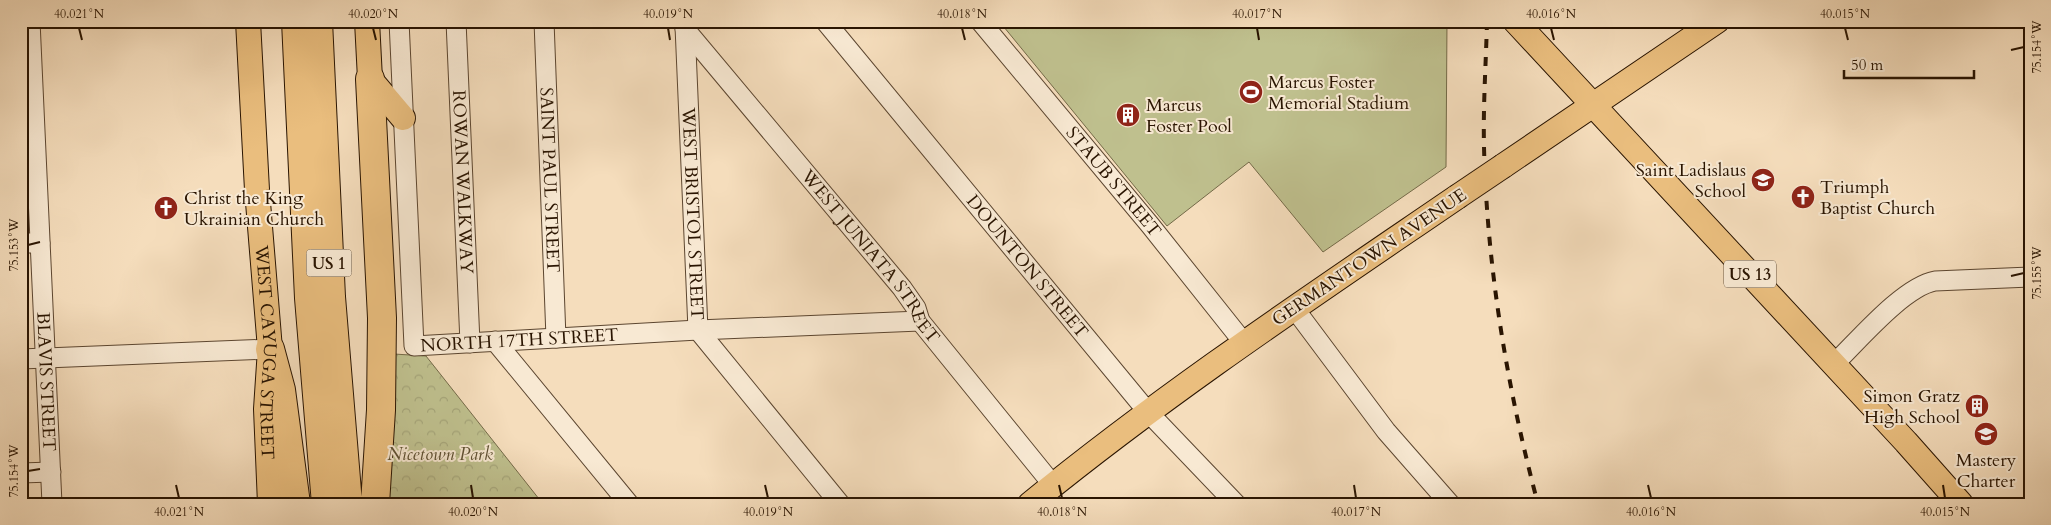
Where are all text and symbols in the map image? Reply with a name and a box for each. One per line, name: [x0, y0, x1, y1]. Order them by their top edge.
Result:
text: 40.021°N: [54, 6, 105, 22]
text: 40.020°N: [348, 6, 399, 22]
text: 40.019°N: [643, 6, 694, 22]
text: 40.018°N: [937, 6, 988, 22]
text: 40.017°N: [1232, 6, 1283, 22]
text: 40.016°N: [1526, 6, 1577, 22]
text: 40.015°N: [1820, 6, 1871, 22]
text: 75.154°W: [2029, 20, 2045, 74]
scale bar: [1844, 48, 1974, 80]
text: 50 m: [1851, 55, 1883, 75]
place label: Marcus Foster Memorial Stadium: [1268, 70, 1410, 116]
sports icon: Marcus Foster Memorial Stadium: [1238, 79, 1264, 105]
street label: SAINT PAUL STREET: [534, 87, 566, 273]
street label: ROWAN WALKWAY: [446, 89, 479, 275]
place label: Marcus Foster Pool: [1146, 93, 1232, 139]
building icon: Marcus Foster Pool: [1115, 102, 1141, 128]
street label: WEST BRISTOL STREET: [675, 106, 710, 321]
street label: STAUB STREET: [1060, 121, 1167, 242]
place label: Saint Ladislaus School: [1636, 158, 1746, 204]
street label: WEST JUNIATA STREET: [794, 164, 945, 349]
school or university icon: Saint Ladislaus School: [1750, 167, 1776, 193]
place label: Triumph Baptist Church: [1820, 175, 1935, 221]
street label: GERMANTOWN AVENUE: [1267, 183, 1472, 332]
church icon: Triumph Baptist Church: [1790, 184, 1816, 210]
place label: Christ the King Ukrainian Church: [184, 186, 324, 232]
street label: DOUNTON STREET: [960, 189, 1094, 344]
church icon: Christ the King Ukrainian Church: [153, 195, 179, 221]
text: 75.153°W: [6, 218, 22, 272]
street label: WEST CAYUGA STREET: [248, 243, 282, 460]
text: 75.155°W: [2029, 246, 2045, 300]
road number: US 1: [306, 250, 352, 276]
road number: US 13: [1724, 260, 1776, 288]
street label: BLAVIS STREET: [30, 311, 62, 452]
street label: NORTH 17TH STREET: [420, 323, 619, 359]
place label: Simon Gratz High School: [1864, 384, 1960, 430]
building icon: Simon Gratz High School: [1964, 393, 1990, 419]
school or university icon: Mastery Charter: [1973, 421, 1999, 447]
park label: Nicetown Park: [387, 442, 493, 467]
text: 75.154°W: [6, 444, 22, 498]
place label: Mastery Charter: [1956, 448, 2017, 494]
text: 40.021°N: [154, 504, 205, 520]
text: 40.020°N: [448, 504, 499, 520]
text: 40.019°N: [743, 504, 794, 520]
text: 40.018°N: [1037, 504, 1088, 520]
text: 40.017°N: [1331, 504, 1382, 520]
text: 40.016°N: [1626, 504, 1677, 520]
text: 40.015°N: [1920, 504, 1971, 520]

